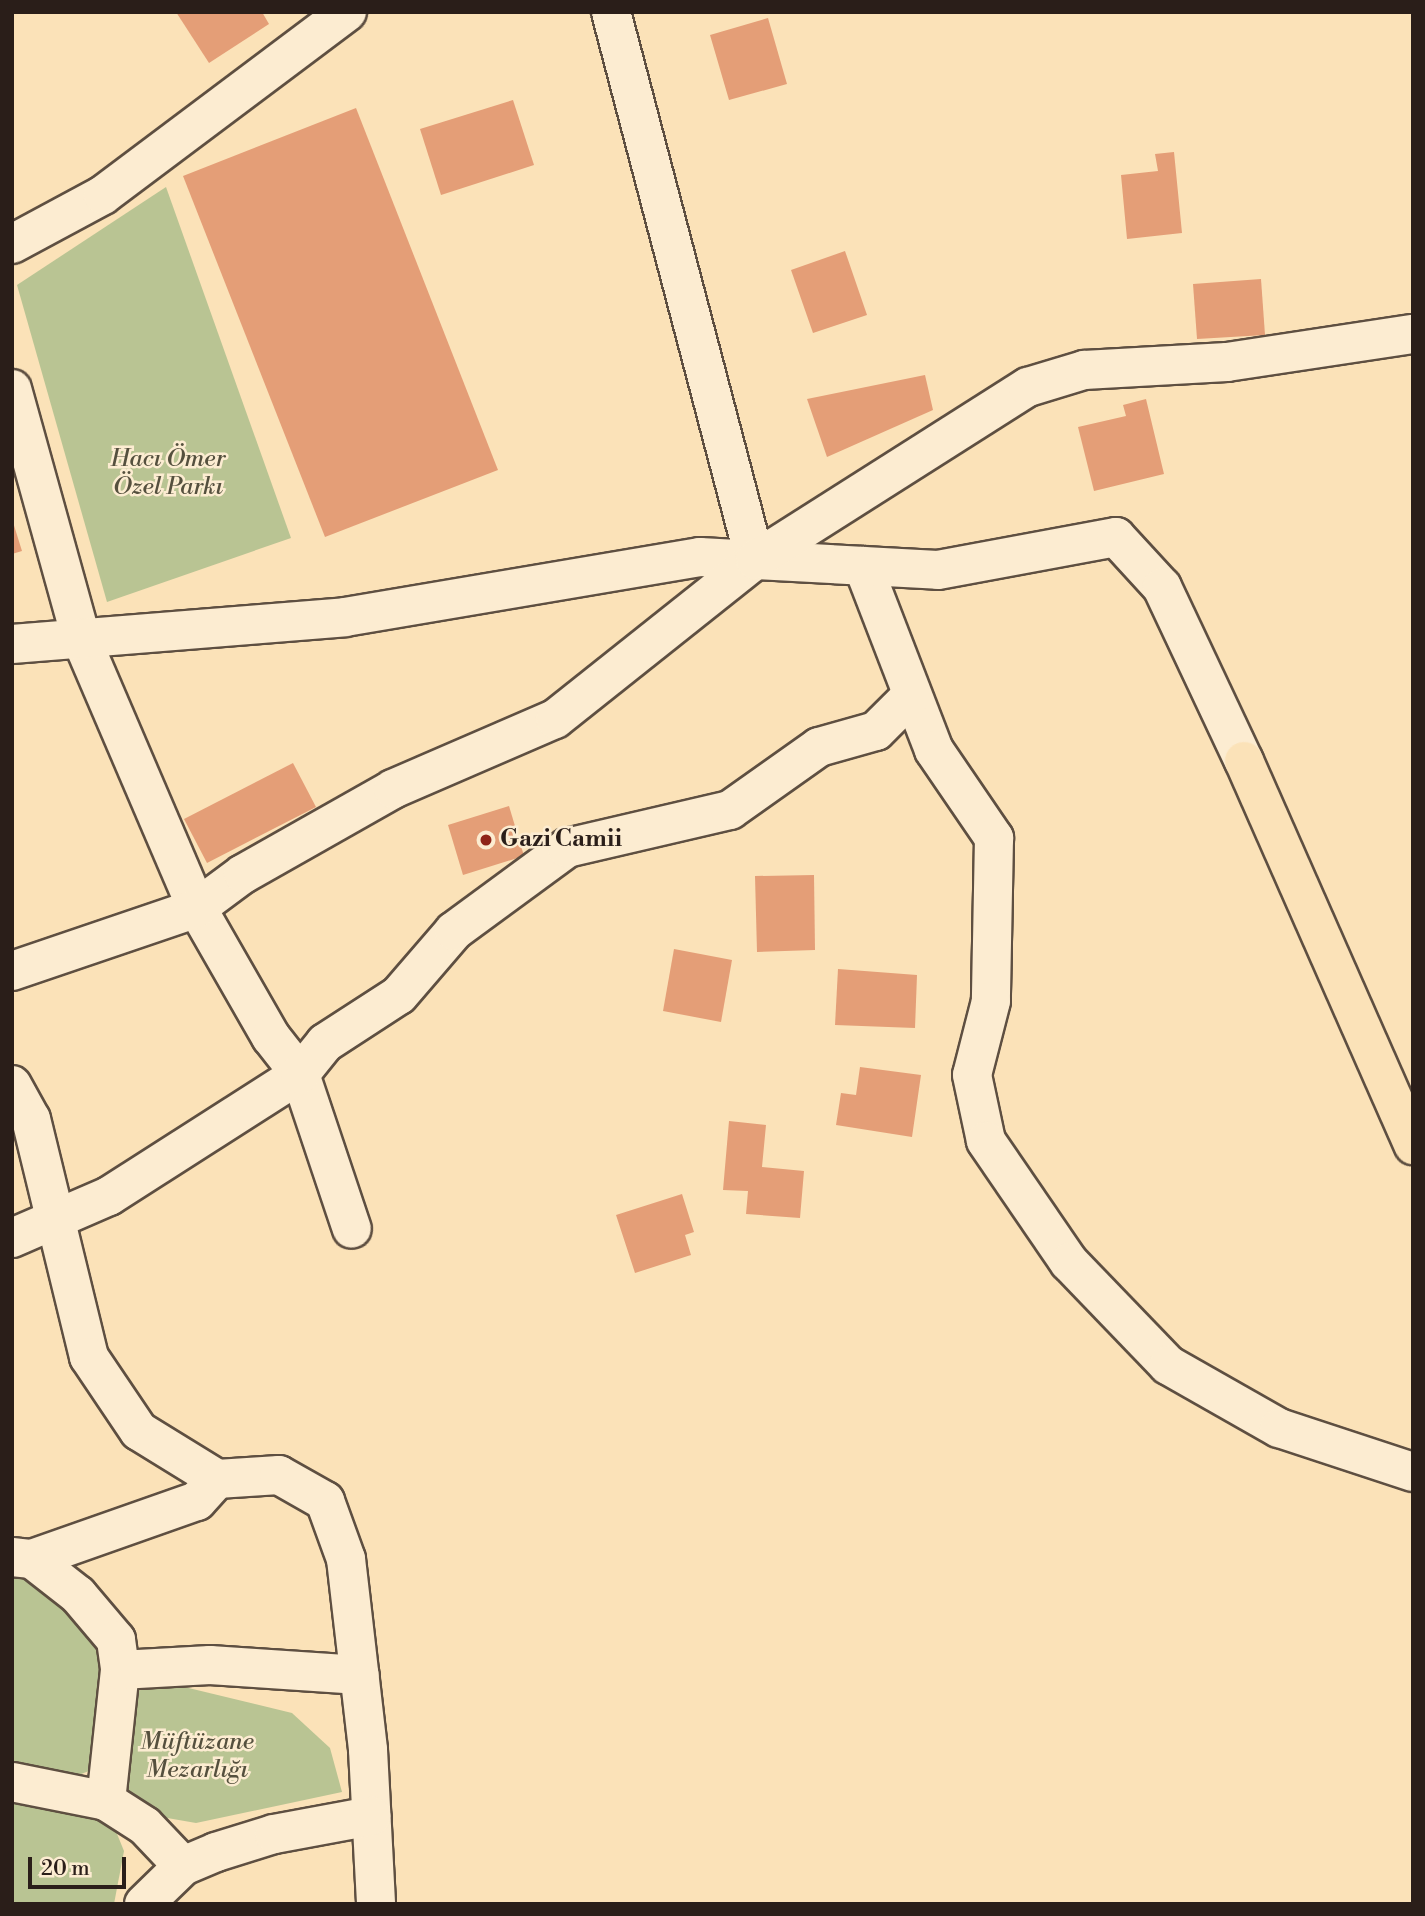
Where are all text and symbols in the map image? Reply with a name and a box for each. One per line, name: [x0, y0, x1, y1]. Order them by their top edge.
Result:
park label: Hacı Ömer Özel Parkı: [110, 446, 226, 502]
place label: Gazi Camii: [500, 826, 622, 854]
marker: Gazi Camii: [478, 832, 494, 848]
park label: Müftüzane Mezarlığı: [140, 1729, 254, 1785]
scale bar: [32, 1842, 130, 1886]
text: 20 m: [41, 1856, 90, 1882]

